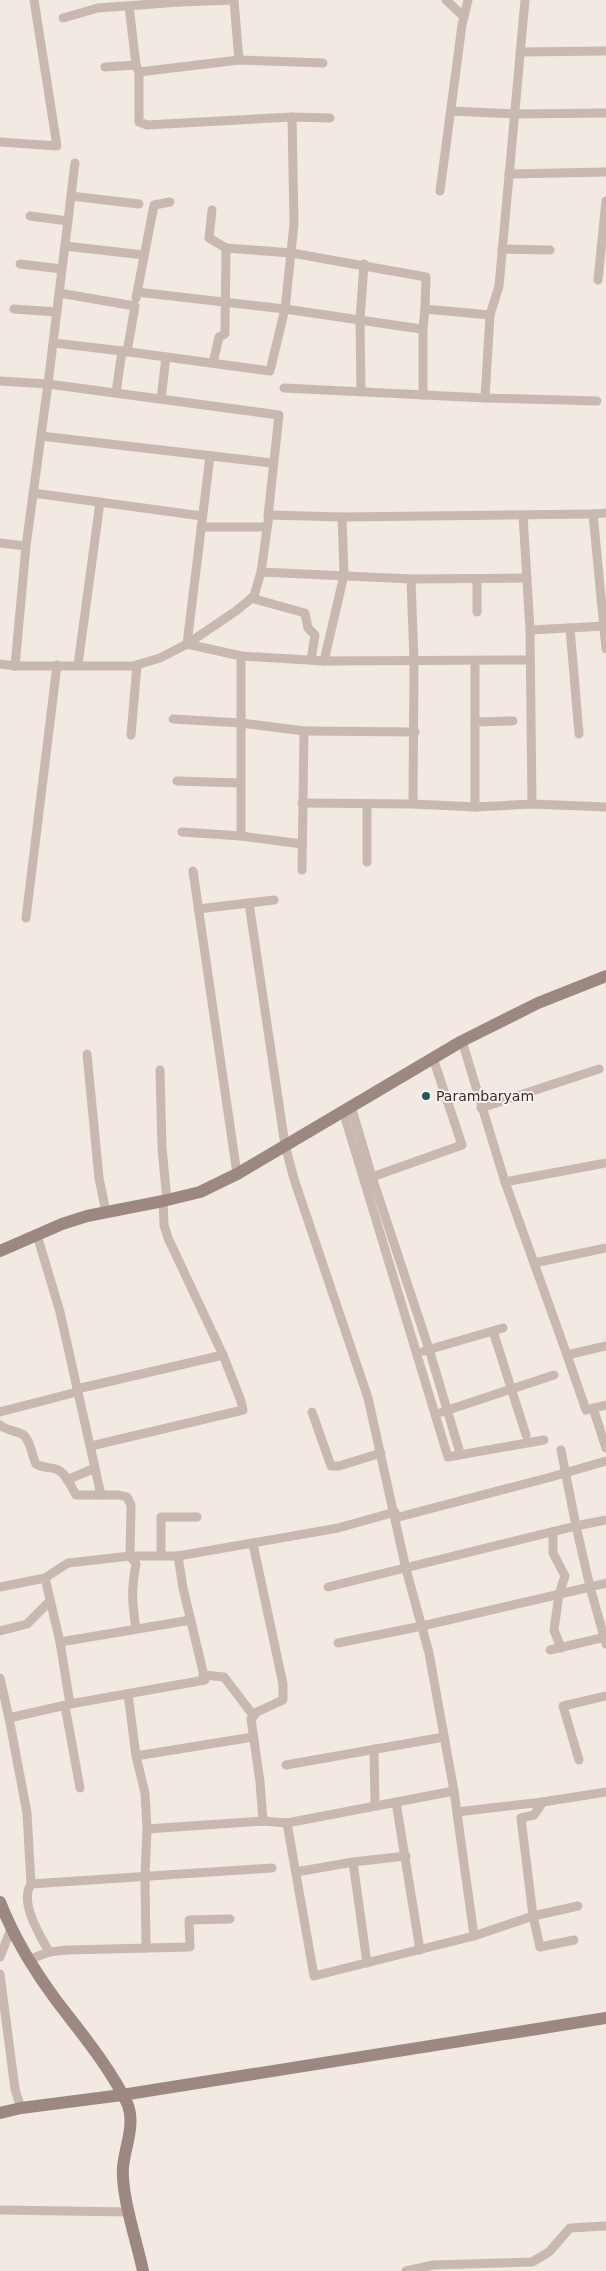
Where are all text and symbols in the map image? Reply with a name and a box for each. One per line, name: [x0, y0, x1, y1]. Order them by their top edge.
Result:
place label: Parambaryam: [436, 1088, 534, 1104]
marker: Parambaryam: [420, 1090, 432, 1102]

